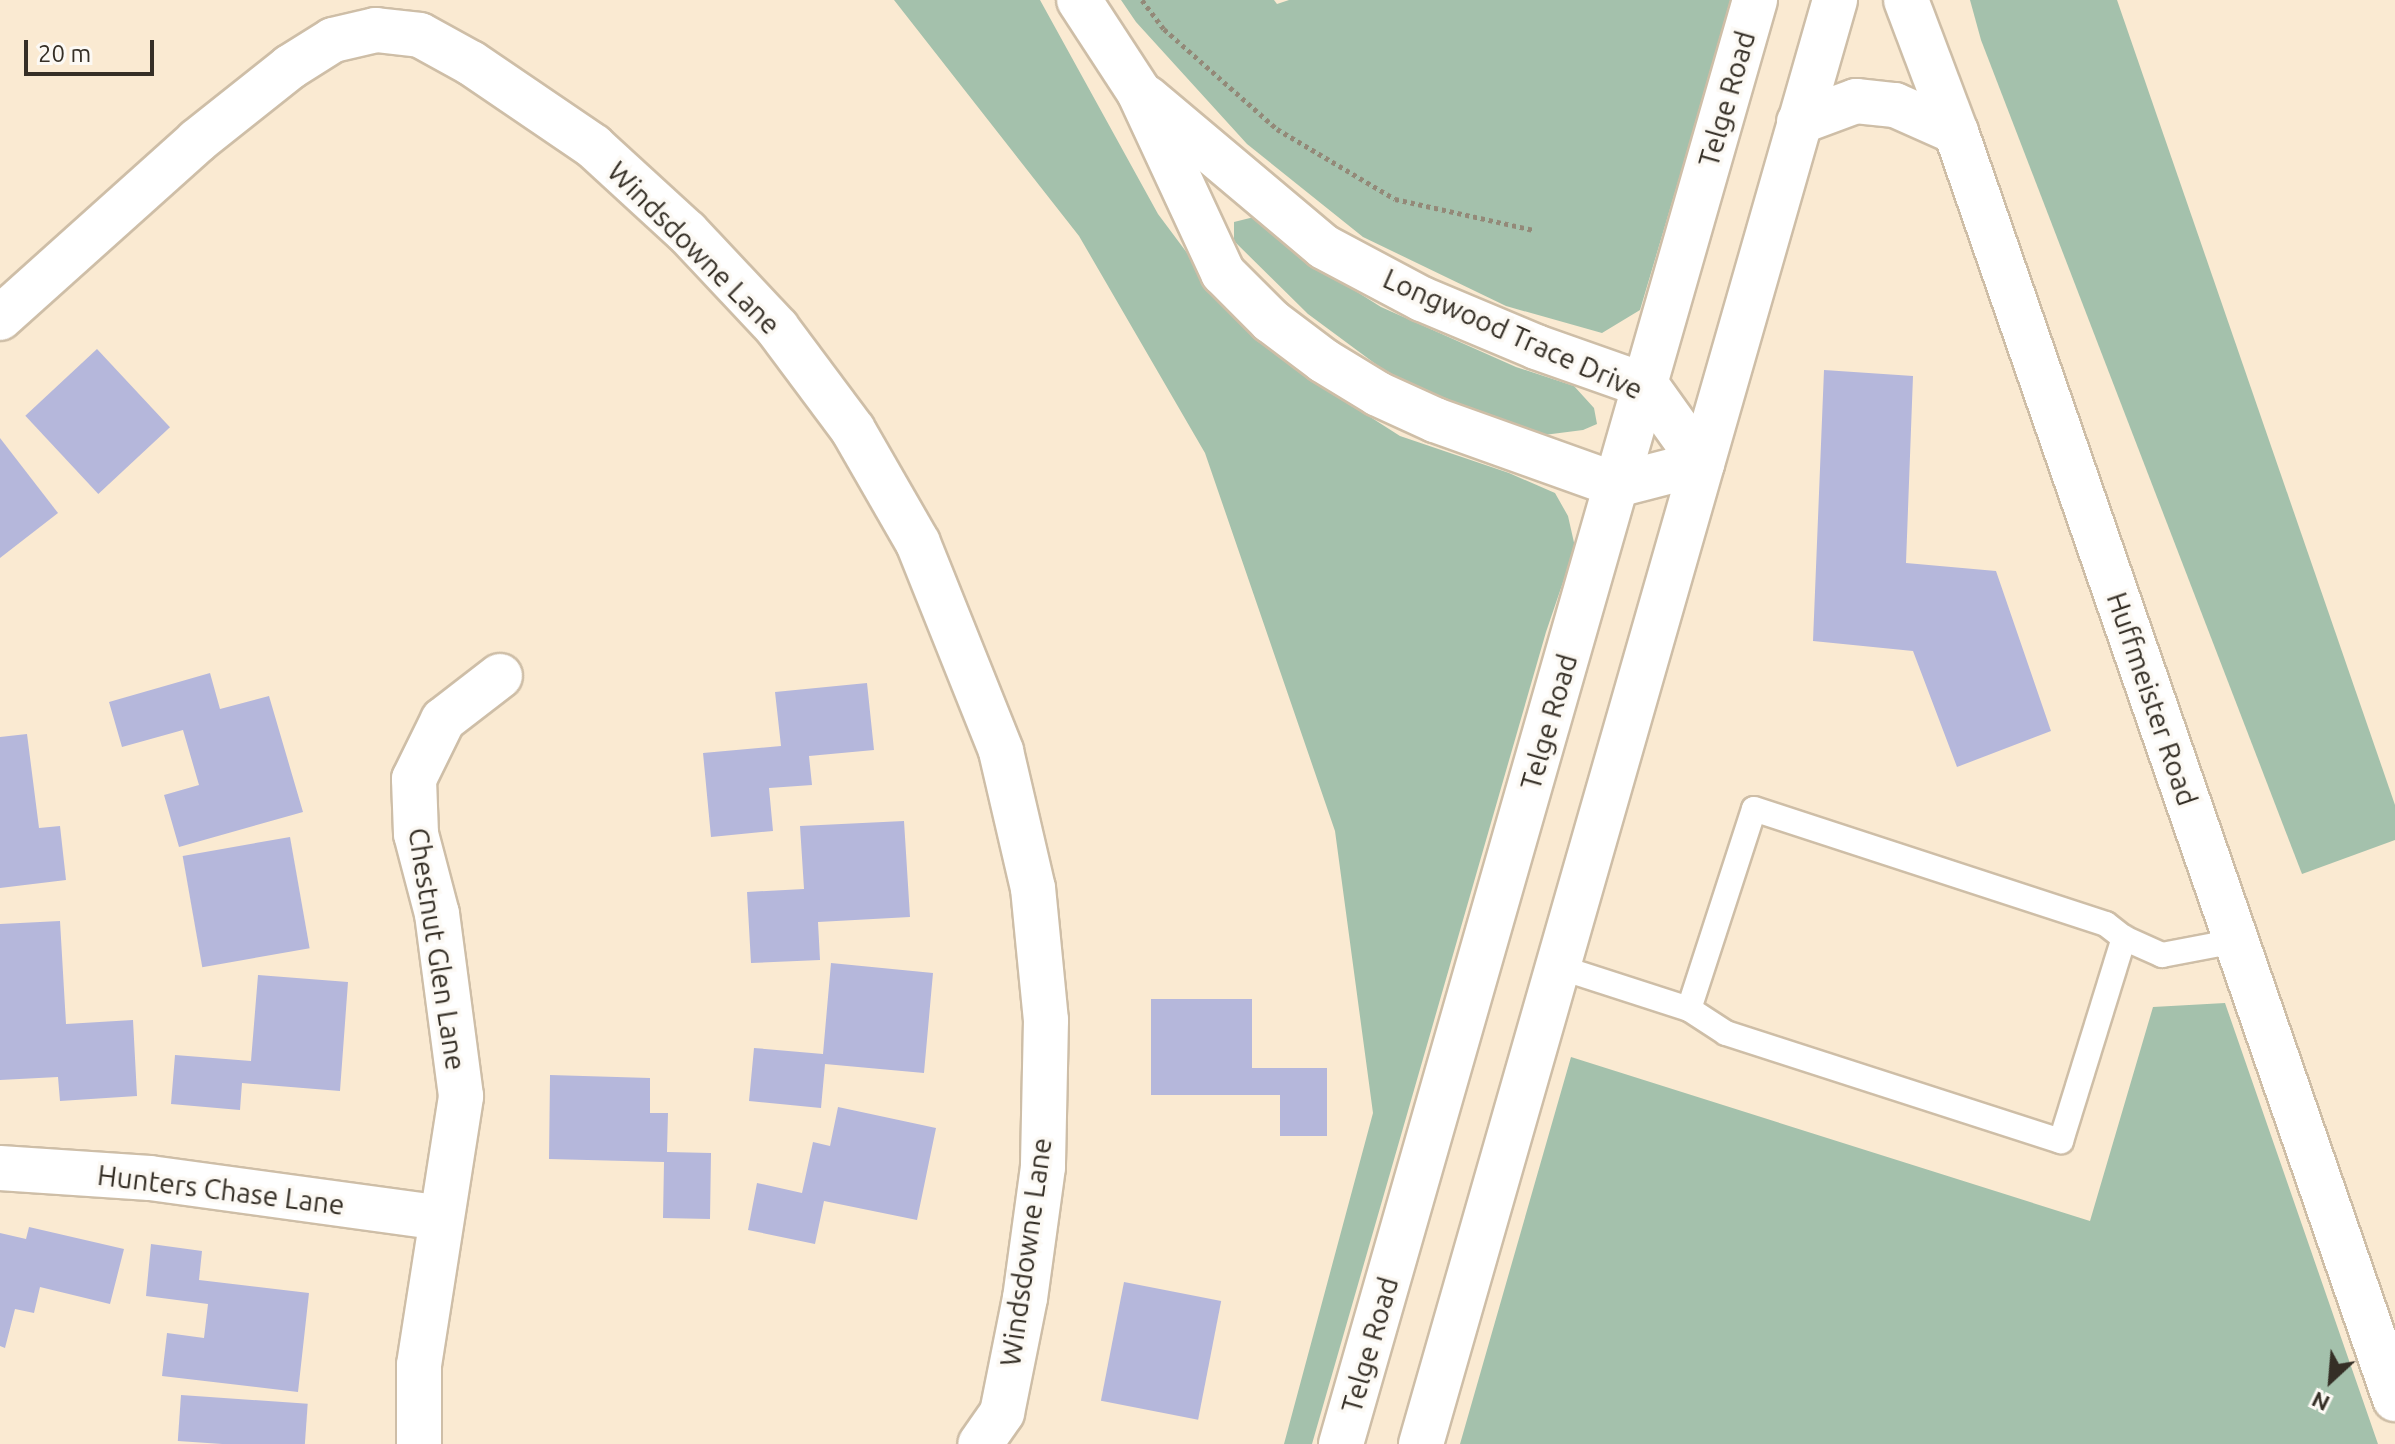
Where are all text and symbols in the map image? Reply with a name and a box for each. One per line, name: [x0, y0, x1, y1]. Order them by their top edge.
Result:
scale bar: [28, 24, 158, 74]
street label: Telge Road: [1692, 27, 1762, 171]
text: 20 m: [38, 40, 91, 67]
street label: Windsdowne Lane: [601, 155, 787, 341]
street label: Longwood Trace Drive: [1378, 262, 1648, 406]
street label: Huffmeister Road: [2100, 588, 2204, 810]
street label: Telge Road: [1514, 650, 1584, 794]
street label: Chestnut Glen Lane: [401, 825, 473, 1073]
street label: Windsdowne Lane: [993, 1136, 1059, 1368]
street label: Hunters Chase Lane: [96, 1158, 346, 1222]
street label: Telge Road: [1335, 1273, 1405, 1417]
north arrow: [2291, 1340, 2371, 1420]
text: N: [2307, 1387, 2333, 1417]

